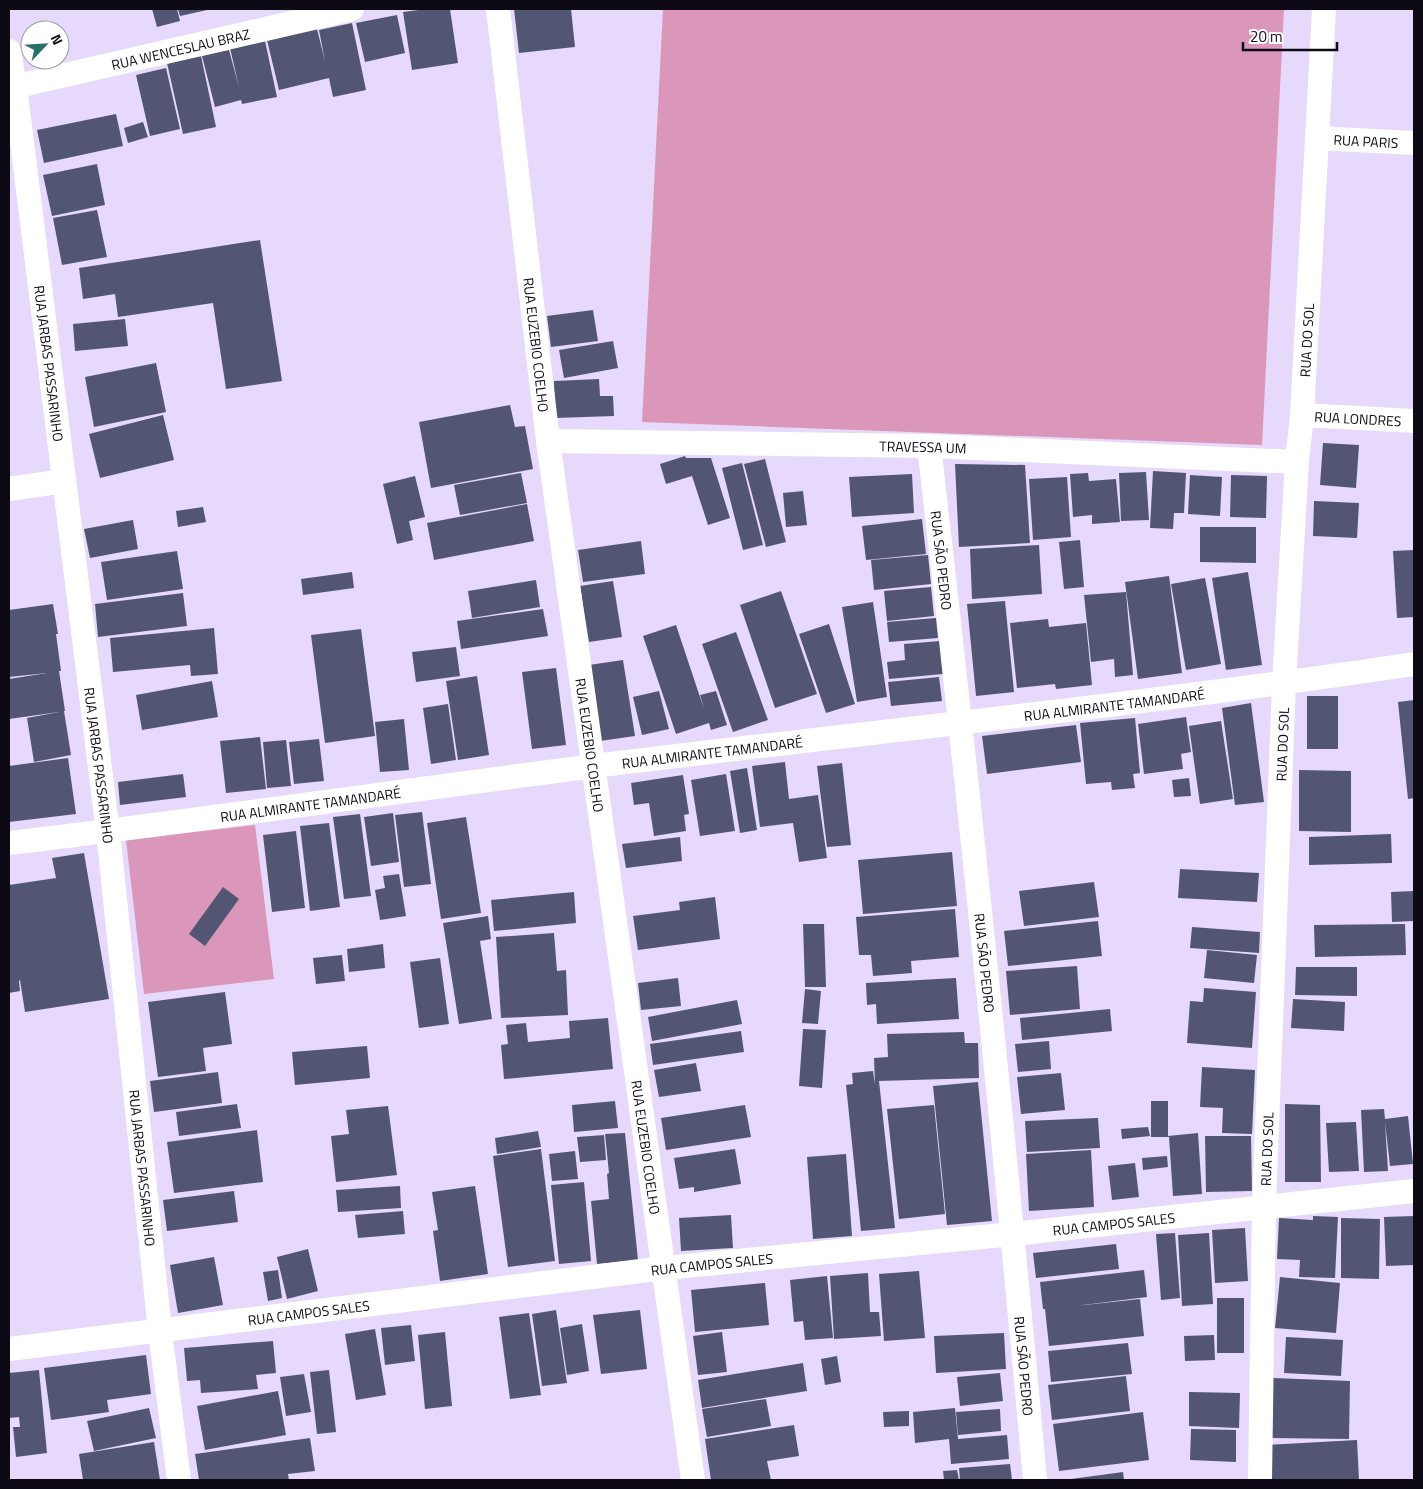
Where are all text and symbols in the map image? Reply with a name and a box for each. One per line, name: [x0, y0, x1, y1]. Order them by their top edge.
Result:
north arrow: [20, 20, 70, 70]
scale bar: [1243, 20, 1337, 52]
street label: RUA WENCESLAU BRAZ: [109, 22, 252, 75]
text: 20 m: [1250, 25, 1283, 48]
text: N: [46, 30, 69, 48]
street label: RUA PARIS: [1333, 128, 1399, 153]
street label: RUA EUZEBIO COELHO: [519, 276, 555, 413]
street label: RUA JARBAS PASSARINHO: [29, 284, 70, 443]
street label: RUA DO SOL: [1294, 302, 1319, 378]
street label: RUA LONDRES: [1314, 405, 1402, 431]
street label: TRAVESSA UM: [879, 435, 967, 458]
street label: RUA SÃO PEDRO: [926, 509, 958, 611]
street label: RUA EUZEBIO COELHO: [571, 677, 610, 814]
street label: RUA ALMIRANTE TAMANDARÉ: [1023, 683, 1206, 726]
street label: RUA JARBAS PASSARINHO: [80, 686, 120, 844]
street label: RUA DO SOL: [1270, 707, 1294, 782]
street label: RUA ALMIRANTE TAMANDARÉ: [620, 731, 804, 773]
street label: RUA ALMIRANTE TAMANDARÉ: [219, 781, 402, 827]
street label: RUA SÃO PEDRO: [970, 912, 1001, 1014]
street label: RUA EUZEBIO COELHO: [627, 1079, 666, 1216]
street label: RUA JARBAS PASSARINHO: [124, 1089, 162, 1247]
street label: RUA DO SOL: [1254, 1111, 1278, 1186]
street label: RUA CAMPOS SALES: [1052, 1206, 1176, 1240]
street label: RUA CAMPOS SALES: [649, 1247, 774, 1280]
street label: RUA CAMPOS SALES: [246, 1294, 371, 1330]
street label: RUA SÃO PEDRO: [1010, 1315, 1040, 1417]

